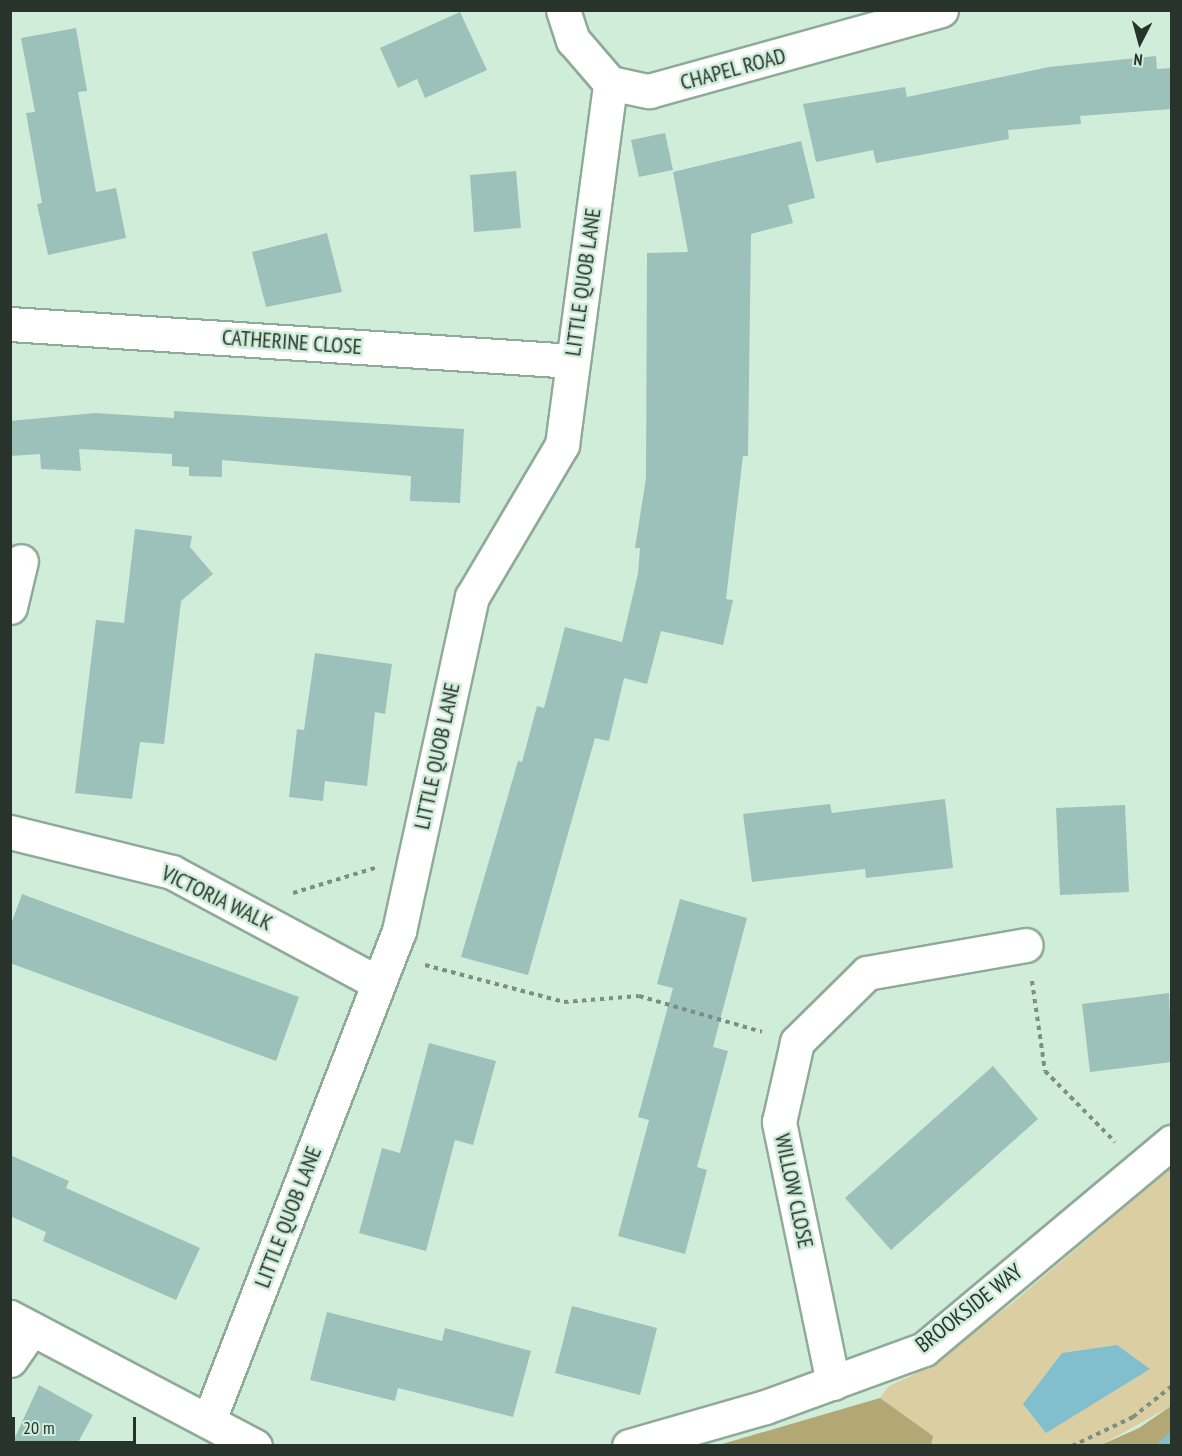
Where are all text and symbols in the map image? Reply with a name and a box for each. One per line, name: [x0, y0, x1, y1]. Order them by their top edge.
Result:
north arrow: [1110, 12, 1170, 72]
street label: CHAPEL ROAD: [677, 42, 789, 96]
text: N: [1133, 50, 1143, 70]
street label: LITTLE QUOB LANE: [560, 206, 606, 358]
street label: CATHERINE CLOSE: [221, 324, 363, 360]
street label: LITTLE QUOB LANE: [409, 680, 465, 832]
street label: VICTORIA WALK: [157, 860, 277, 936]
street label: WILLOW CLOSE: [769, 1131, 819, 1251]
street label: LITTLE QUOB LANE: [249, 1143, 327, 1291]
street label: BROOKSIDE WAY: [910, 1258, 1028, 1358]
scale bar: [15, 1405, 140, 1443]
text: 20 m: [23, 1416, 55, 1439]

